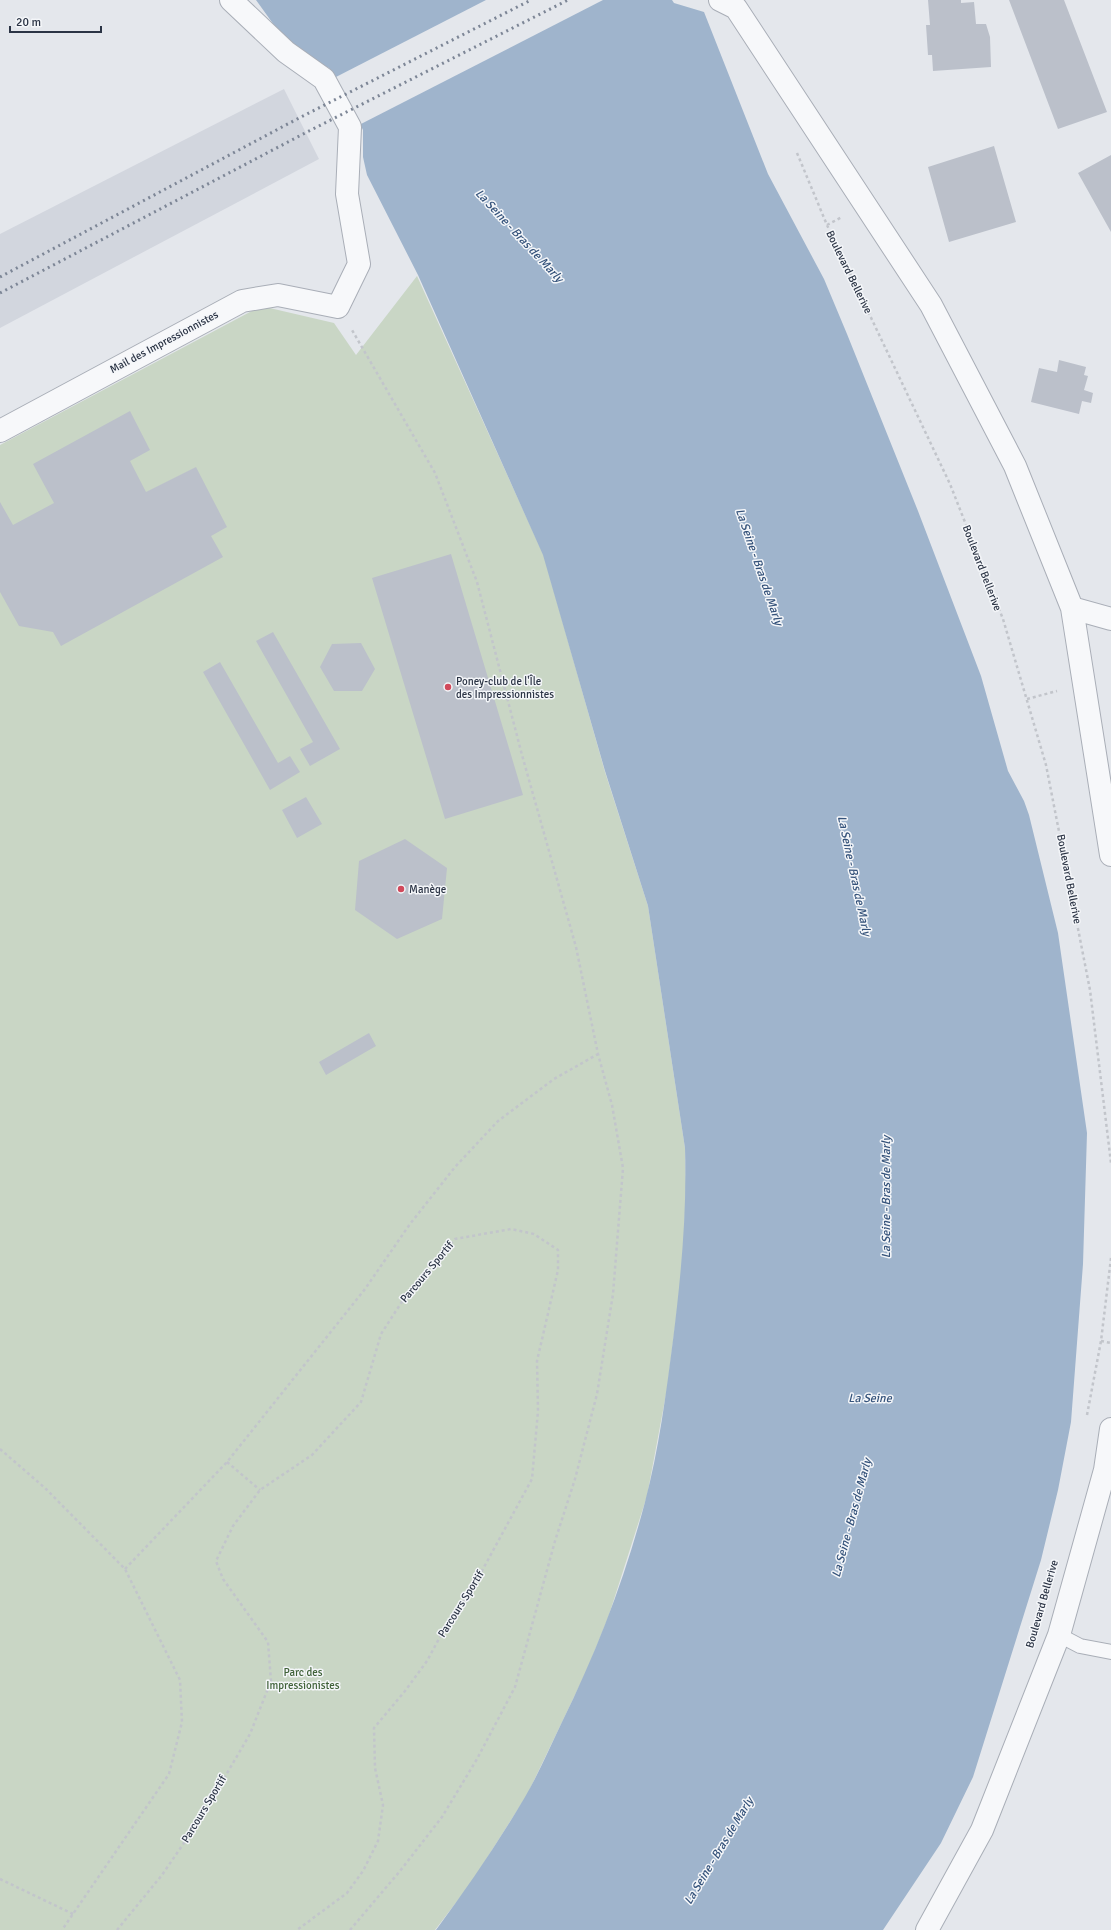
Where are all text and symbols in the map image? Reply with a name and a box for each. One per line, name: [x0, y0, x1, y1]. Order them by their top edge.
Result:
scale bar: [10, 8, 101, 34]
text: 20 m: [16, 15, 41, 30]
water label: La Seine - Bras de Marly: [472, 186, 567, 287]
street label: Boulevard Bellerive: [823, 228, 875, 316]
street label: Mail des Impressionnistes: [108, 308, 221, 376]
water label: La Seine - Bras de Marly: [732, 507, 786, 629]
street label: Boulevard Bellerive: [960, 523, 1004, 613]
place label: Poney-club de l'Île des Impressionnistes: [456, 674, 554, 701]
marker: Poney-club de l'Île des Impressionnistes: [443, 682, 453, 692]
water label: La Seine - Bras de Marly: [834, 815, 874, 939]
street label: Boulevard Bellerive: [1054, 833, 1084, 925]
place label: Manège: [409, 883, 446, 896]
marker: Manège: [396, 884, 406, 894]
water label: La Seine - Bras de Marly: [879, 1134, 894, 1258]
street label: Parcours Sportif: [398, 1238, 457, 1305]
water label: La Seine: [848, 1391, 893, 1406]
water label: La Seine - Bras de Marly: [829, 1456, 875, 1579]
street label: Boulevard Bellerive: [1023, 1558, 1061, 1650]
street label: Parcours Sportif: [435, 1567, 487, 1640]
park label: Parc des Impressionistes: [266, 1666, 340, 1692]
street label: Parcours Sportif: [179, 1772, 230, 1845]
water label: La Seine - Bras de Marly: [681, 1793, 758, 1907]

